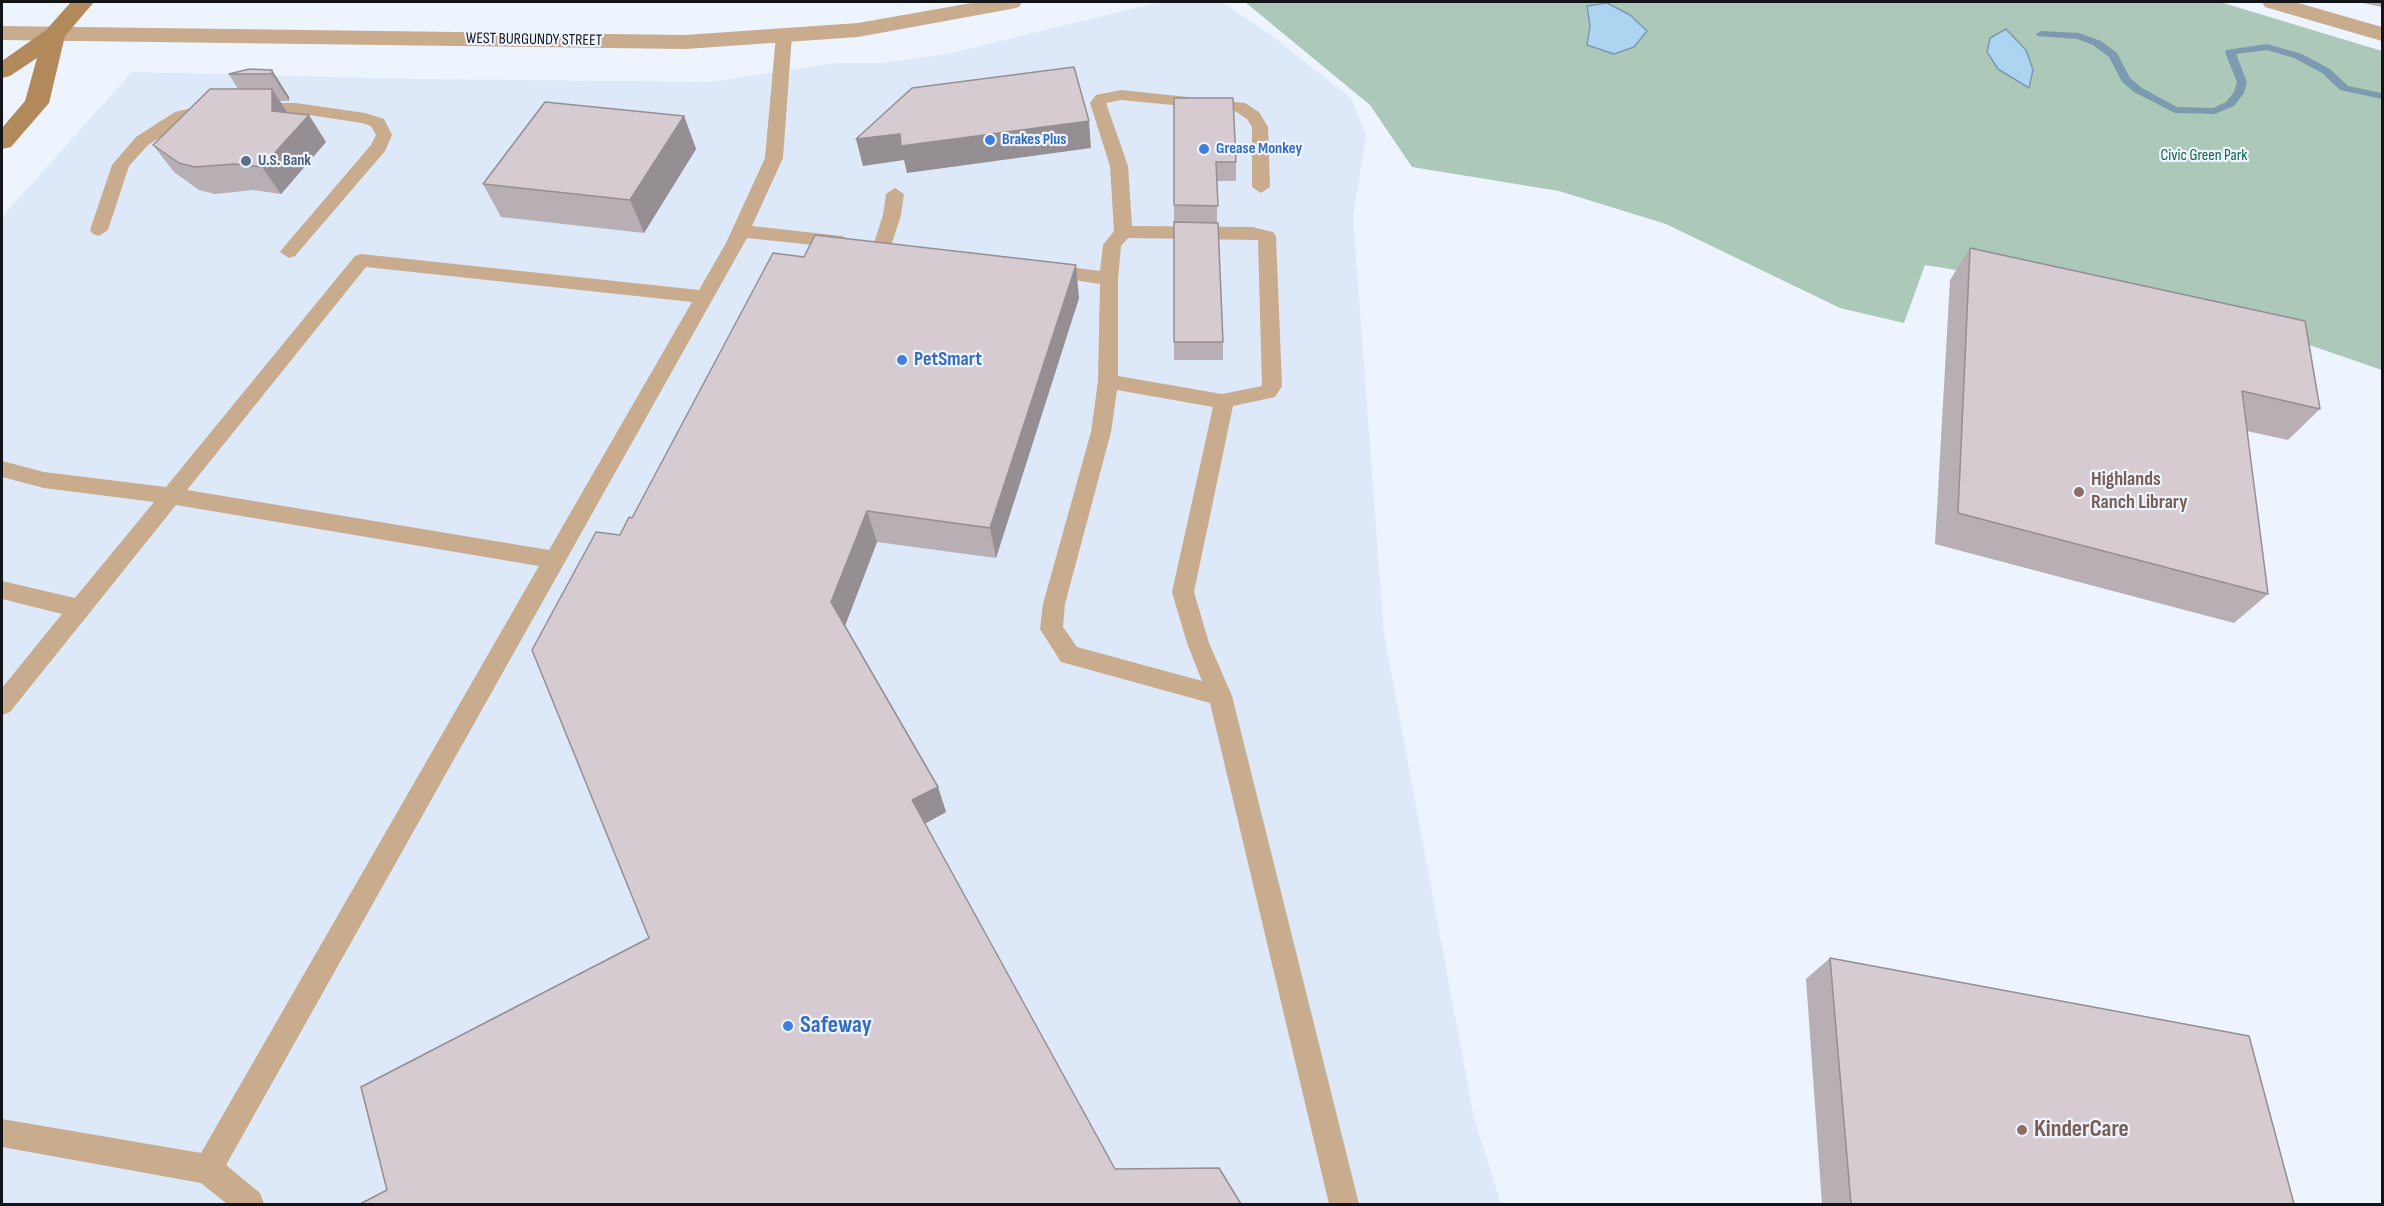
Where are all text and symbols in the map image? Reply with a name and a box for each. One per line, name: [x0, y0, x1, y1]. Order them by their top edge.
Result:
street label: WEST BURGUNDY STREET: [466, 29, 602, 51]
place label: Brakes Plus: [1002, 130, 1066, 150]
marker: Brakes Plus: [983, 133, 997, 147]
place label: Grease Monkey: [1216, 139, 1302, 159]
marker: Grease Monkey: [1197, 142, 1211, 156]
park label: Civic Green Park: [2161, 146, 2247, 166]
place label: U.S. Bank: [258, 151, 311, 171]
marker: U.S. Bank: [239, 154, 253, 168]
place label: PetSmart: [914, 348, 982, 372]
marker: PetSmart: [895, 353, 909, 367]
place label: Highlands Ranch Library: [2091, 468, 2188, 515]
marker: Highlands Ranch Library: [2072, 485, 2086, 499]
place label: Safeway: [800, 1012, 872, 1040]
marker: Safeway: [781, 1019, 795, 1033]
place label: KinderCare: [2034, 1116, 2129, 1144]
marker: KinderCare: [2015, 1123, 2029, 1137]

